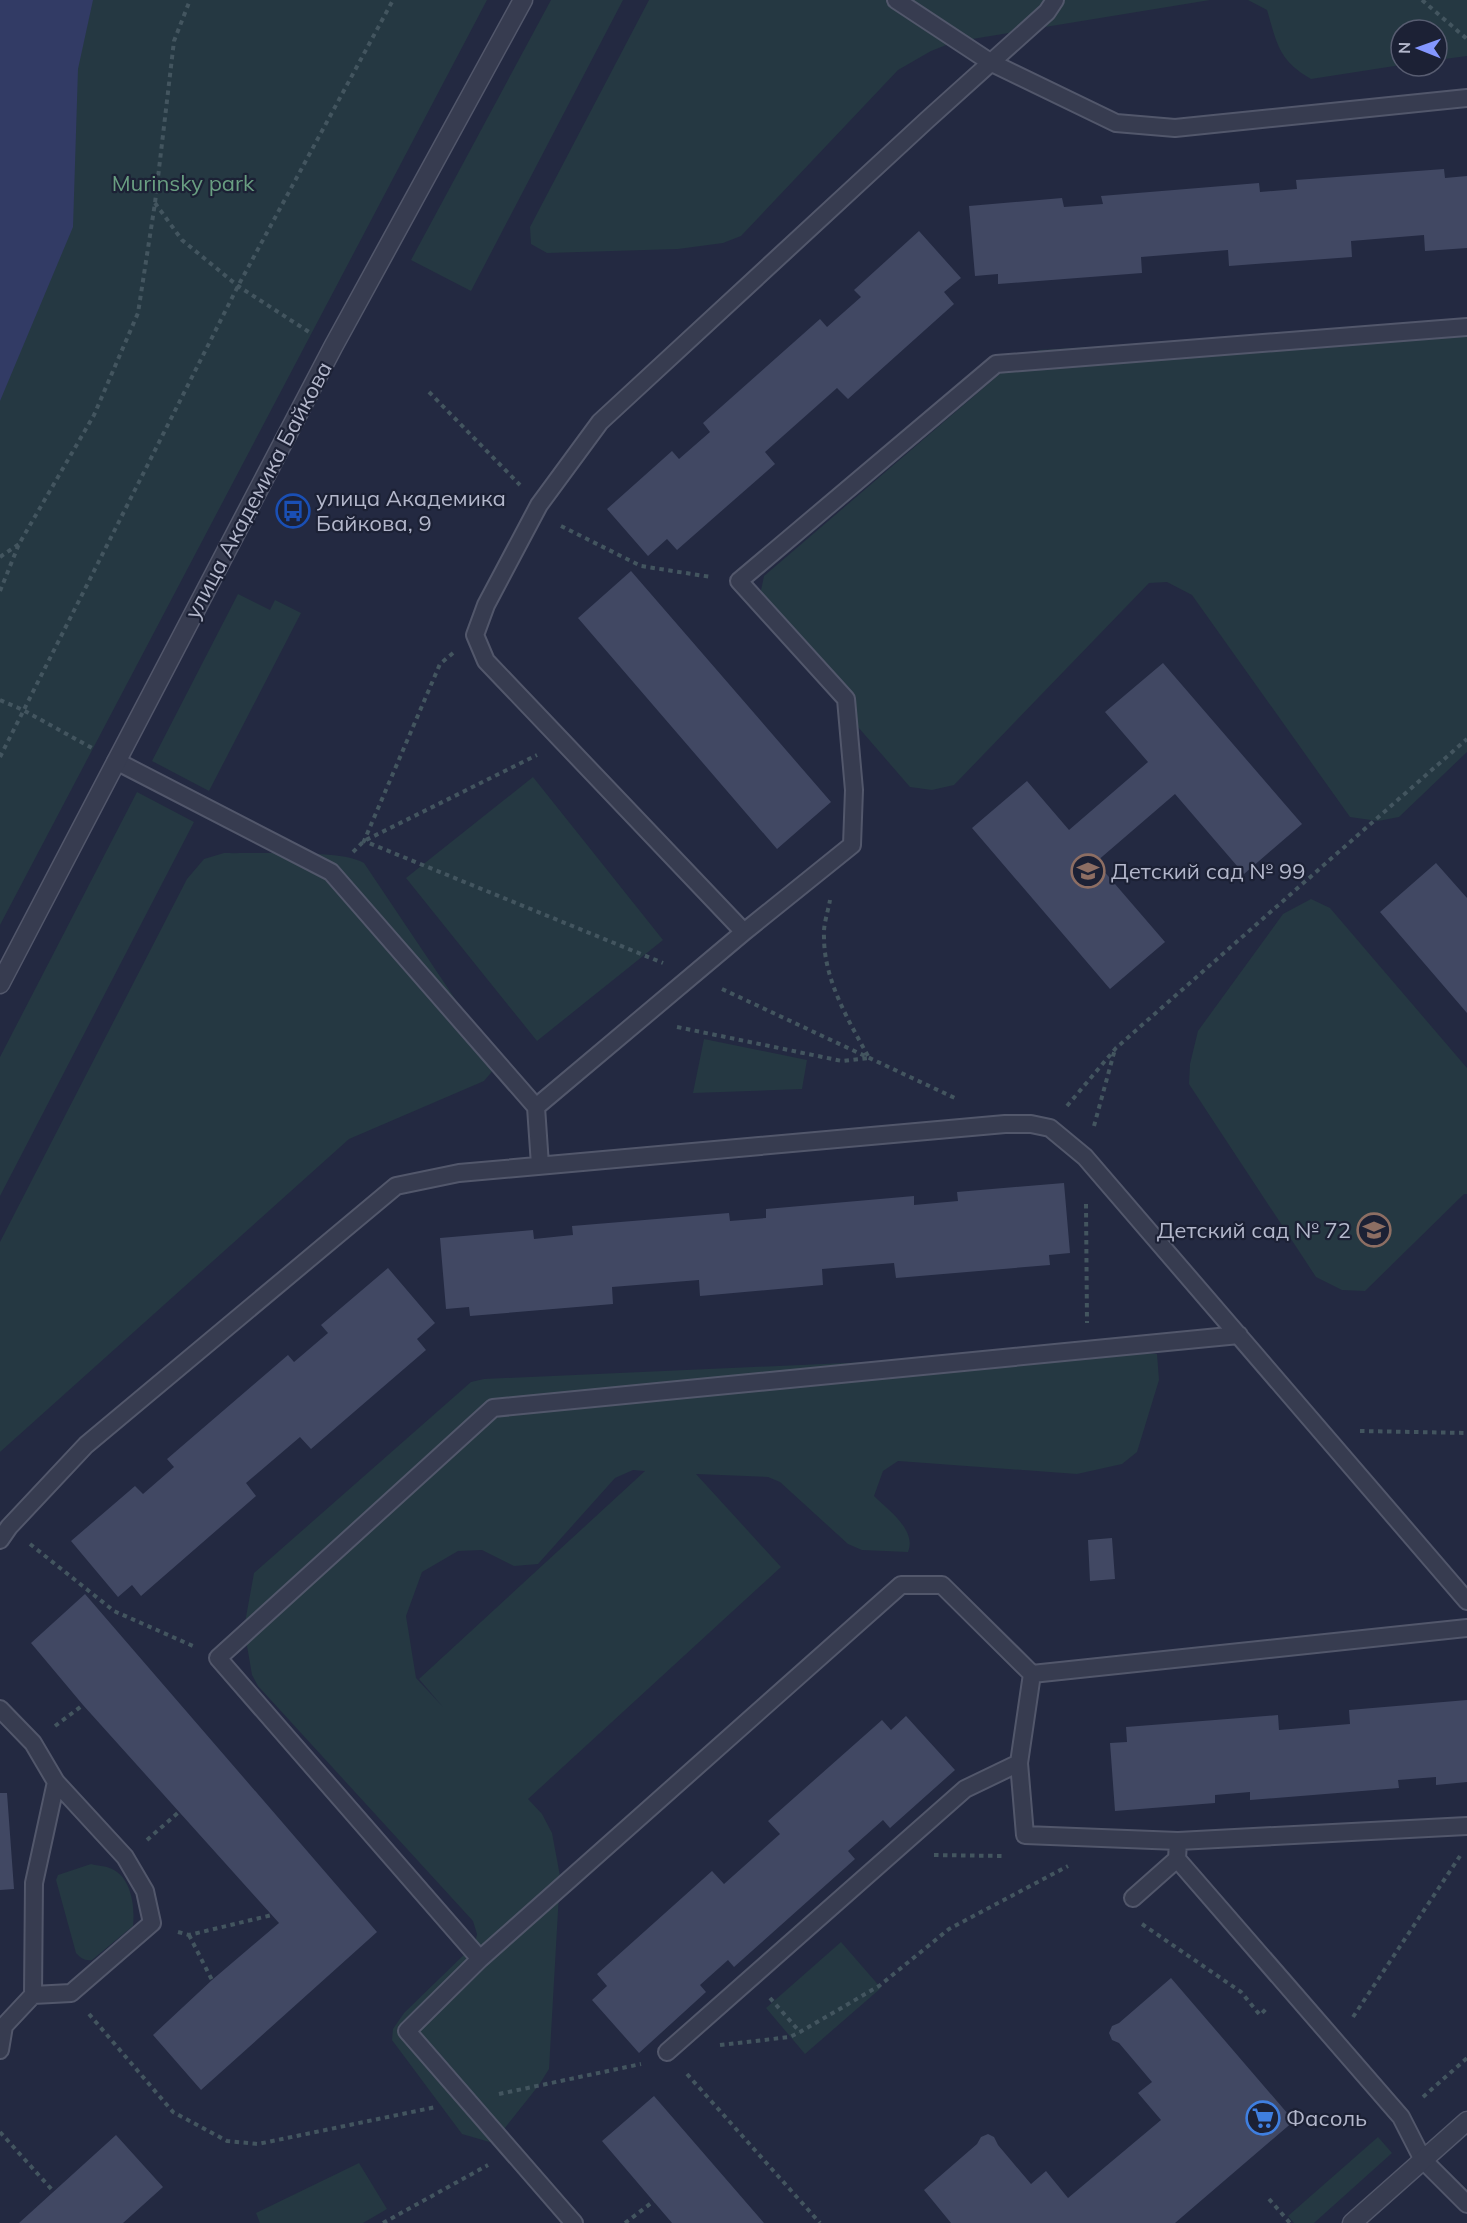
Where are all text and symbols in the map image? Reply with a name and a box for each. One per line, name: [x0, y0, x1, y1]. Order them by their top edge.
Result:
north arrow: [1389, 18, 1449, 78]
text: N: [1394, 42, 1414, 54]
park label: Murinsky park: [112, 169, 255, 197]
street label: улица Академика Байкова: [178, 357, 338, 623]
place label: улица Академика Байкова, 9: [316, 484, 506, 537]
bus stop icon: улица Академика Байкова, 9: [275, 493, 311, 529]
school or university icon: Детский сад № 99: [1070, 853, 1106, 889]
place label: Детский сад № 99: [1111, 857, 1305, 885]
school or university icon: Детский сад № 72: [1356, 1212, 1392, 1248]
place label: Детский сад № 72: [1157, 1216, 1351, 1244]
supermarket icon: Фасоль: [1245, 2100, 1281, 2136]
place label: Фасоль: [1286, 2104, 1367, 2132]

